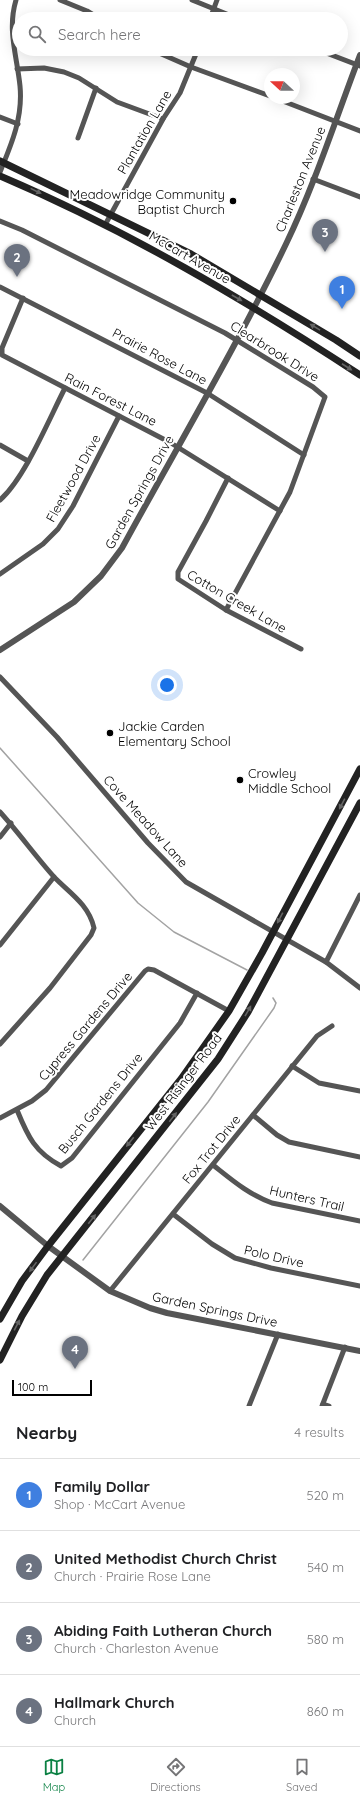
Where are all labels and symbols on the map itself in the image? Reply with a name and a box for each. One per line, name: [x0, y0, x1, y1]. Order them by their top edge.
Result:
north arrow: [264, 68, 300, 104]
street label: Plantation Lane: [114, 87, 174, 177]
street label: Charleston Avenue: [271, 124, 329, 234]
place label: Meadowridge Community Baptist Church: [70, 186, 225, 217]
one-way arrow: [30, 188, 41, 194]
marker: Meadowridge Community Baptist Church: [228, 196, 238, 206]
pin: 3: [312, 219, 338, 252]
street label: McCart Avenue: [146, 227, 234, 287]
pin: 2: [4, 244, 30, 277]
pin: 1: [329, 276, 355, 309]
one-way arrow: [232, 294, 242, 302]
street label: Clearbrook Drive: [228, 317, 322, 385]
street label: Prairie Rose Lane: [110, 324, 210, 388]
one-way arrow: [309, 324, 321, 331]
one-way arrow: [342, 363, 353, 371]
street label: Rain Forest Lane: [62, 369, 160, 429]
street label: Fleetwood Drive: [42, 431, 104, 525]
street label: Garden Springs Drive: [101, 432, 177, 552]
street label: Cotton Creek Lane: [184, 566, 290, 636]
your location: [157, 675, 177, 695]
place label: Jackie Carden Elementary School: [118, 718, 231, 749]
marker: Jackie Carden Elementary School: [105, 728, 115, 738]
place label: Crowley Middle School: [248, 765, 331, 796]
street label: Cove Meadow Lane: [100, 772, 192, 870]
marker: Crowley Middle School: [235, 775, 245, 785]
one-way arrow: [338, 798, 345, 810]
one-way arrow: [277, 913, 284, 924]
street label: Cypress Gardens Drive: [35, 968, 135, 1084]
one-way arrow: [245, 1005, 252, 1017]
street label: West Risinger Road: [141, 1030, 225, 1134]
street label: Busch Gardens Drive: [54, 1049, 146, 1157]
street label: Fox Trot Drive: [178, 1111, 244, 1187]
one-way arrow: [169, 1112, 177, 1123]
one-way arrow: [126, 1137, 135, 1148]
street label: Hunters Trail: [268, 1182, 346, 1214]
one-way arrow: [87, 1213, 96, 1224]
street label: Polo Drive: [242, 1241, 306, 1271]
one-way arrow: [29, 1261, 37, 1272]
street label: Garden Springs Drive: [151, 1288, 279, 1330]
one-way arrow: [14, 1319, 20, 1330]
pin: 4: [62, 1336, 88, 1369]
scale bar: [12, 1378, 92, 1397]

